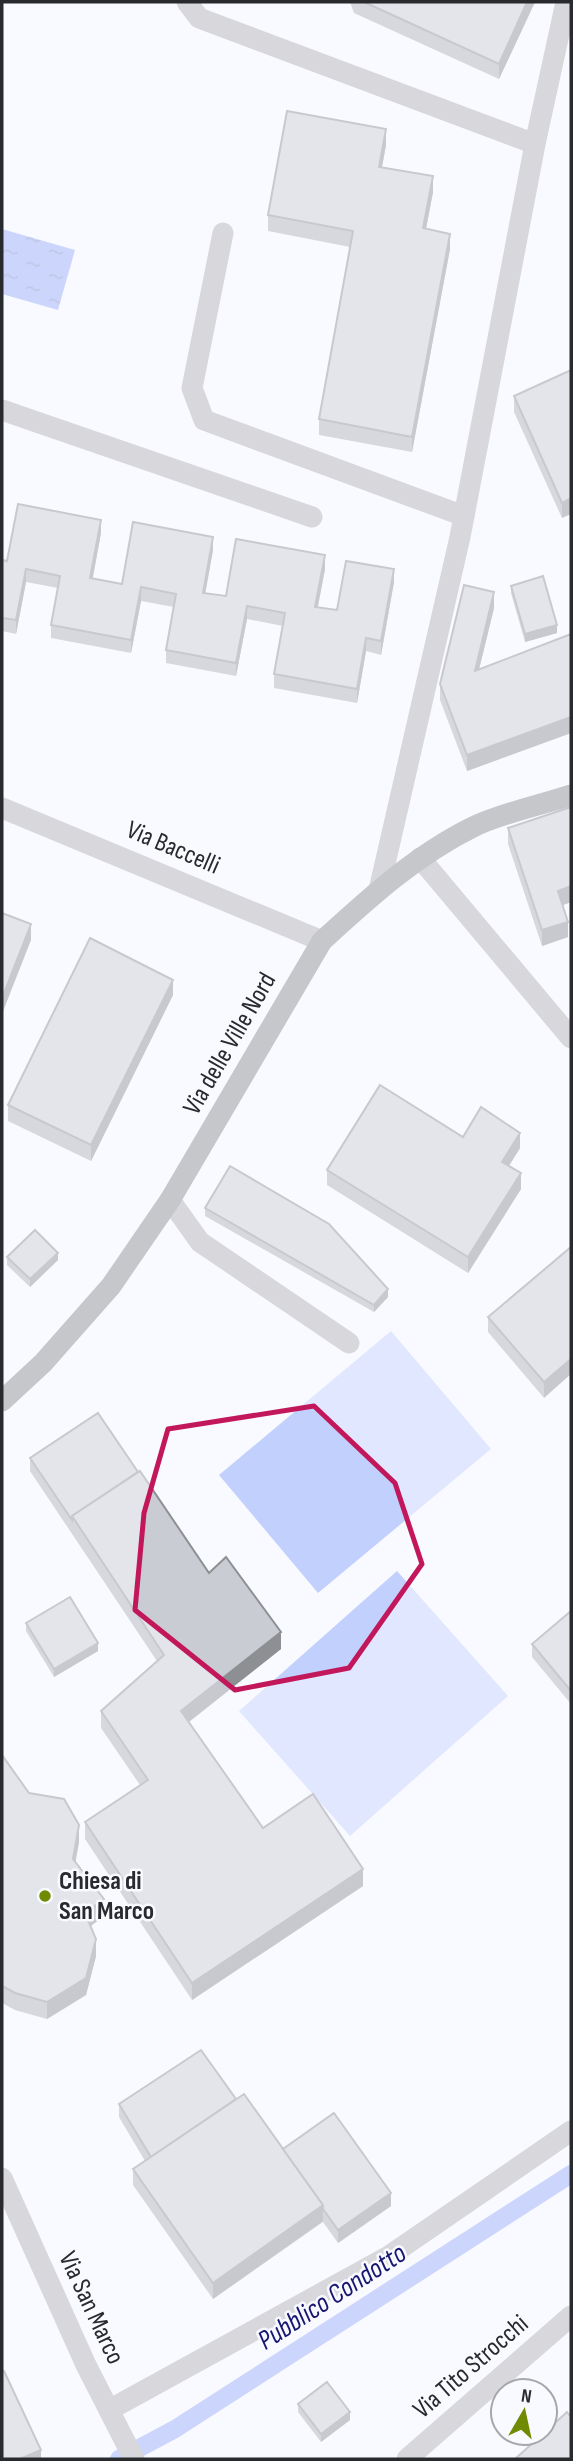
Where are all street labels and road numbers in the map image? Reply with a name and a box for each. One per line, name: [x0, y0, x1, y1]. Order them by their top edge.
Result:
street label: Via Baccelli: [122, 815, 224, 881]
street label: Via delle Ville Nord: [177, 967, 283, 1121]
street label: Via San Marco: [51, 2247, 131, 2369]
street label: Via Tito Strocchi: [407, 2309, 535, 2425]

